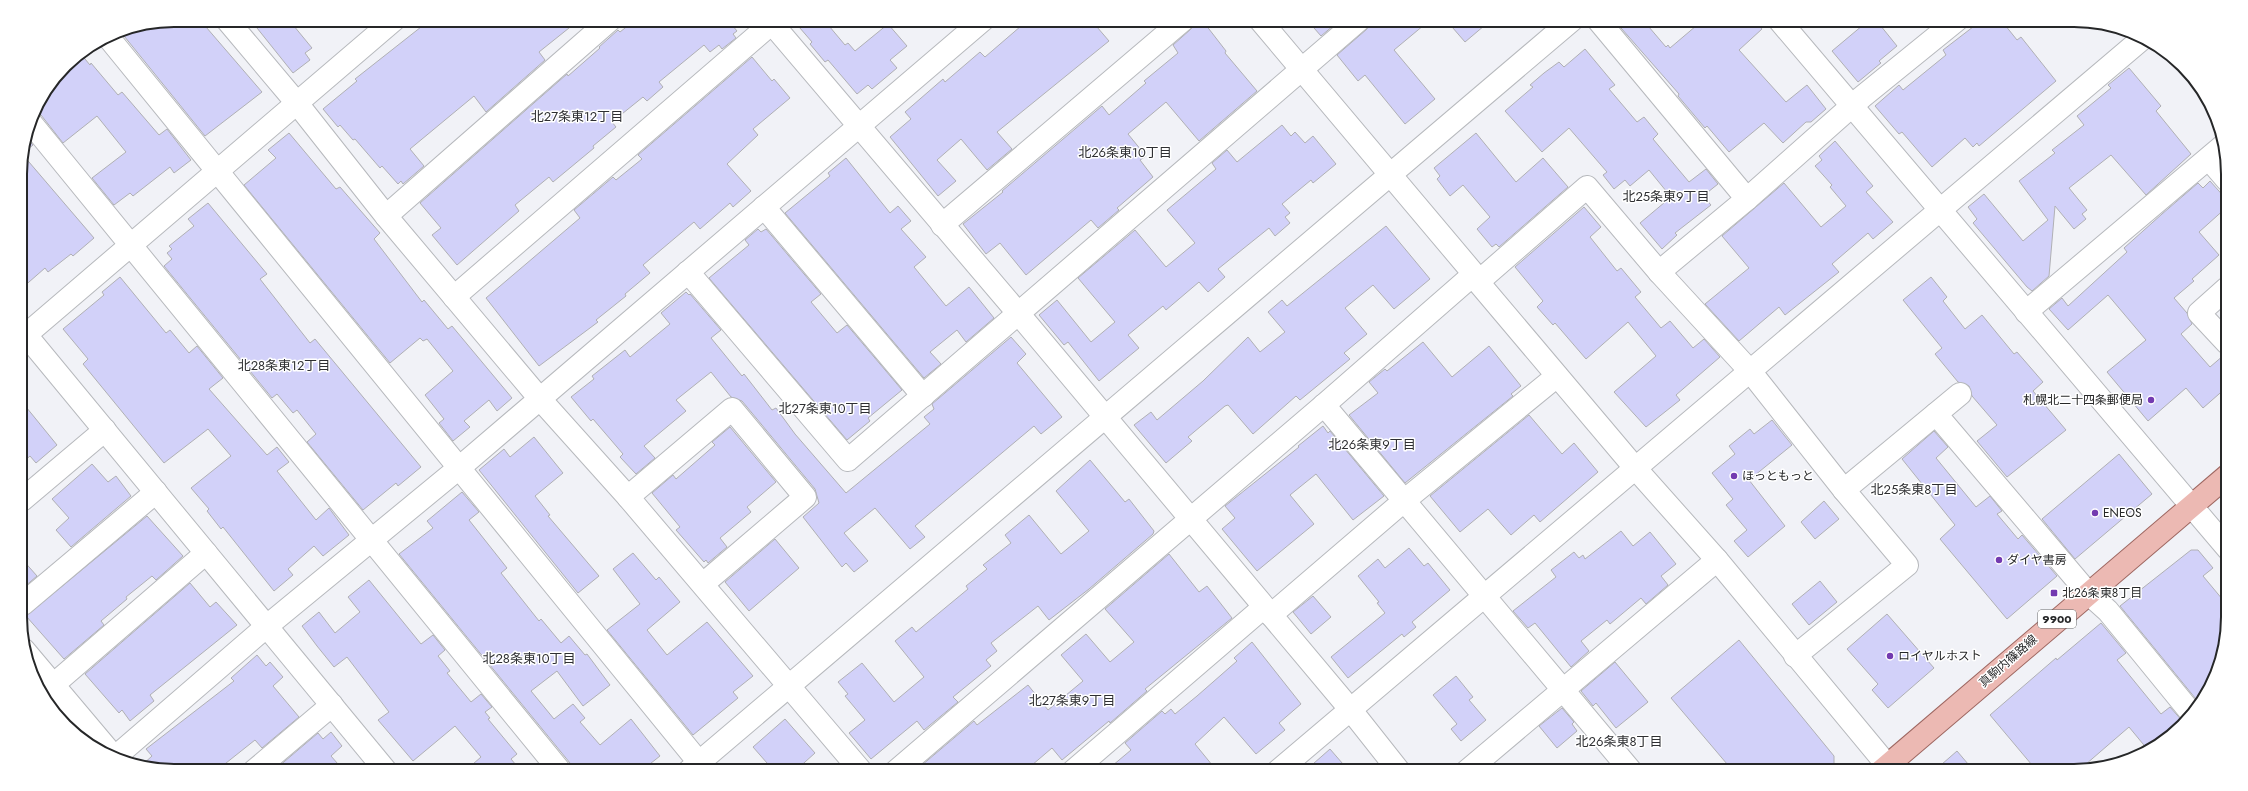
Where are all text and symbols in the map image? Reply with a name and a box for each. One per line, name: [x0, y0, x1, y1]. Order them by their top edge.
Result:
district label: 北27条東12丁目: [531, 107, 623, 126]
district label: 北26条東10丁目: [1078, 143, 1172, 162]
district label: 北25条東9丁目: [1622, 187, 1710, 206]
district label: 北28条東12丁目: [238, 356, 330, 375]
place label: 札幌北二十四条郵便局: [2023, 391, 2143, 409]
marker: 札幌北二十四条郵便局: [2146, 395, 2156, 405]
district label: 北27条東10丁目: [779, 399, 871, 418]
district label: 北26条東9丁目: [1328, 435, 1416, 454]
place label: ほっともっと: [1742, 467, 1814, 485]
marker: ほっともっと: [1729, 471, 1739, 481]
district label: 北25条東8丁目: [1871, 480, 1957, 499]
place label: ENEOS: [2103, 504, 2142, 522]
marker: ENEOS: [2090, 508, 2100, 518]
place label: ダイヤ書房: [2007, 551, 2067, 569]
marker: ダイヤ書房: [1994, 555, 2004, 565]
place label: 北26条東8丁目: [2062, 584, 2142, 602]
marker: 北26条東8丁目: [2049, 588, 2059, 598]
road number: 9900: [2038, 610, 2076, 628]
street label: 真駒内篠路線: [1975, 631, 2041, 691]
place label: ロイヤルホスト: [1898, 647, 1982, 665]
district label: 北28条東10丁目: [482, 649, 576, 668]
marker: ロイヤルホスト: [1885, 651, 1895, 661]
district label: 北27条東9丁目: [1029, 691, 1115, 710]
district label: 北26条東8丁目: [1576, 732, 1662, 751]

